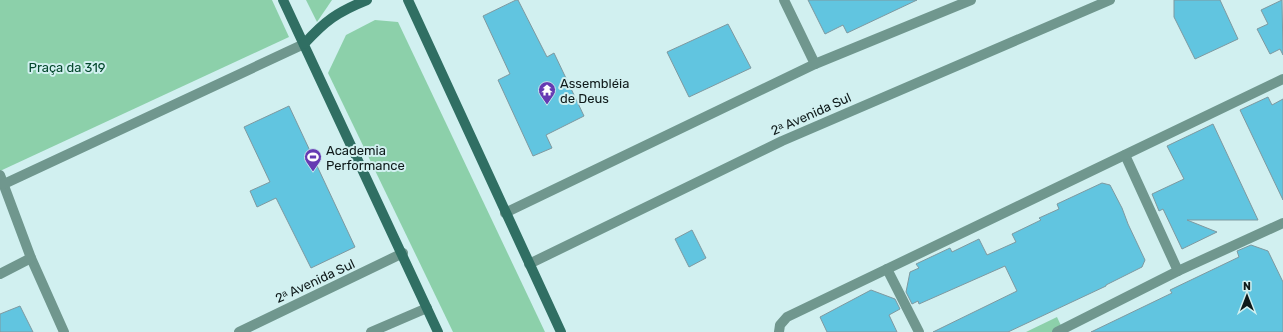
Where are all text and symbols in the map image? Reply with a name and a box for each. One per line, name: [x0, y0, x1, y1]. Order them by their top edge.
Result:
park label: Praça da 319: [29, 60, 106, 75]
place label: Assembléia de Deus: [560, 76, 629, 106]
temple icon: Assembléia de Deus: [537, 80, 557, 105]
street label: 2ᵃ Avenida Sul: [769, 90, 853, 138]
place label: Academia Performance: [326, 143, 405, 173]
sports icon: Academia Performance: [303, 147, 323, 172]
street label: 2ᵃ Avenida Sul: [273, 256, 357, 306]
north arrow: [1227, 276, 1267, 316]
text: N: [1243, 280, 1251, 293]

